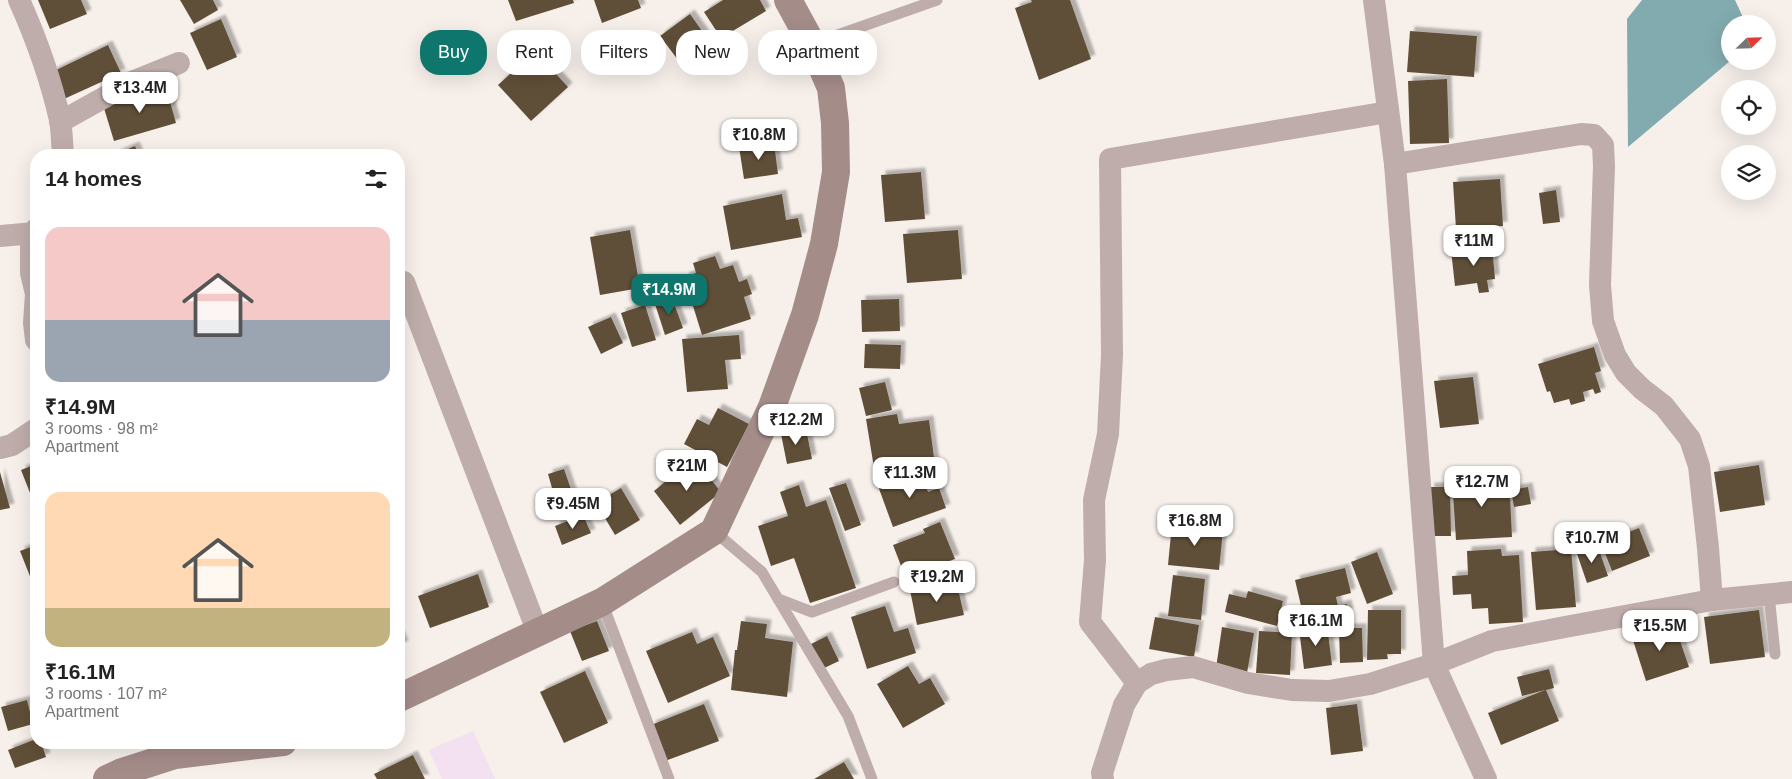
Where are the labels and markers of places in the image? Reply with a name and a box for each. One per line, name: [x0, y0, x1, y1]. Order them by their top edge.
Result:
pin: ₹13.4M: [99, 72, 181, 114]
pin: ₹10.8M: [718, 119, 800, 161]
pin: ₹11M: [1444, 224, 1504, 267]
pin: ₹14.9M: [628, 274, 710, 316]
pin: ₹12.2M: [755, 404, 837, 446]
pin: ₹21M: [657, 450, 717, 492]
pin: ₹11.3M: [869, 456, 951, 499]
pin: ₹12.7M: [1441, 466, 1523, 508]
pin: ₹9.45M: [532, 488, 614, 530]
pin: ₹16.8M: [1154, 504, 1236, 547]
pin: ₹10.7M: [1551, 522, 1633, 564]
pin: ₹19.2M: [896, 560, 978, 603]
pin: ₹16.1M: [1275, 604, 1357, 647]
pin: ₹15.5M: [1619, 610, 1701, 652]

